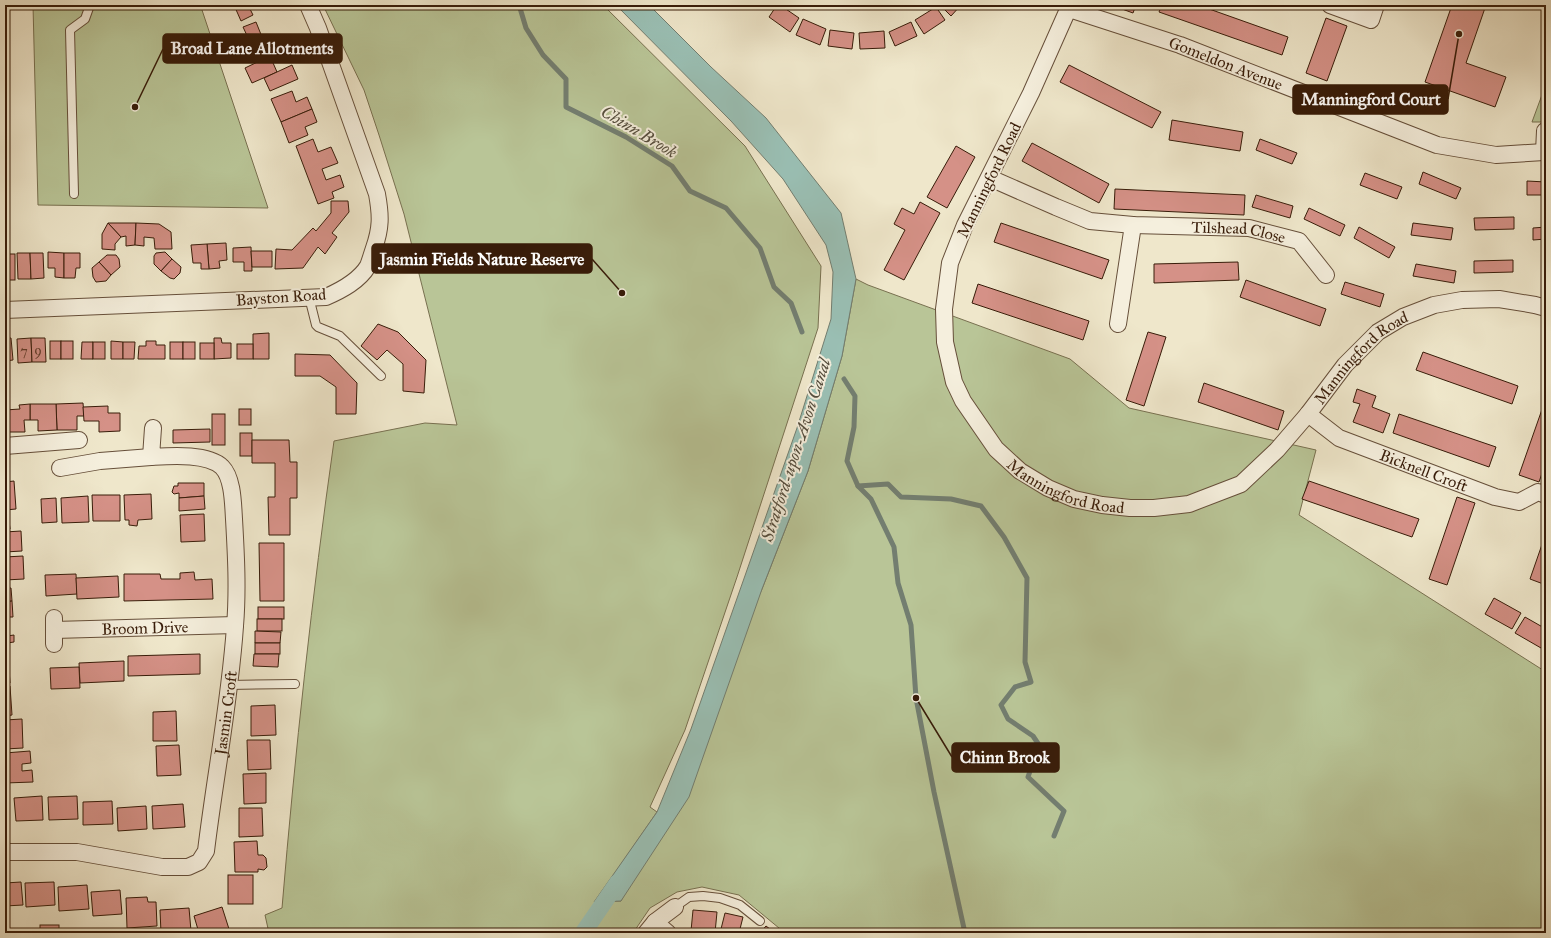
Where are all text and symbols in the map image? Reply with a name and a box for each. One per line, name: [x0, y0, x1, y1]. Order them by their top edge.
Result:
street label: Gomeldon Avenue: [1167, 33, 1286, 94]
callout: Broad Lane Allotments: [163, 34, 342, 63]
text: Broad Lane Allotments: [170, 38, 334, 59]
callout: Manningford Court: [1293, 85, 1448, 114]
text: Manningford Court: [1301, 89, 1442, 110]
water label: Chinn Brook: [597, 101, 681, 163]
street label: Manningford Road: [953, 119, 1026, 241]
street label: Tilshead Close: [1191, 217, 1288, 247]
callout: Jasmin Fields Nature Reserve: [372, 244, 592, 273]
text: Jasmin Fields Nature Reserve: [378, 249, 584, 270]
street label: Bayston Road: [235, 284, 327, 310]
street label: Manningford Road: [1310, 307, 1410, 408]
house number: 9: [34, 342, 42, 359]
house number: 7: [20, 343, 28, 360]
water label: Stratford-upon-Avon Canal: [756, 355, 836, 545]
street label: Bicknell Croft: [1377, 445, 1471, 495]
street label: Manningford Road: [1003, 455, 1125, 517]
street label: Broom Drive: [101, 617, 189, 638]
street label: Jasmin Croft: [210, 669, 240, 758]
callout: Chinn Brook: [952, 743, 1059, 772]
text: Chinn Brook: [960, 747, 1051, 768]

